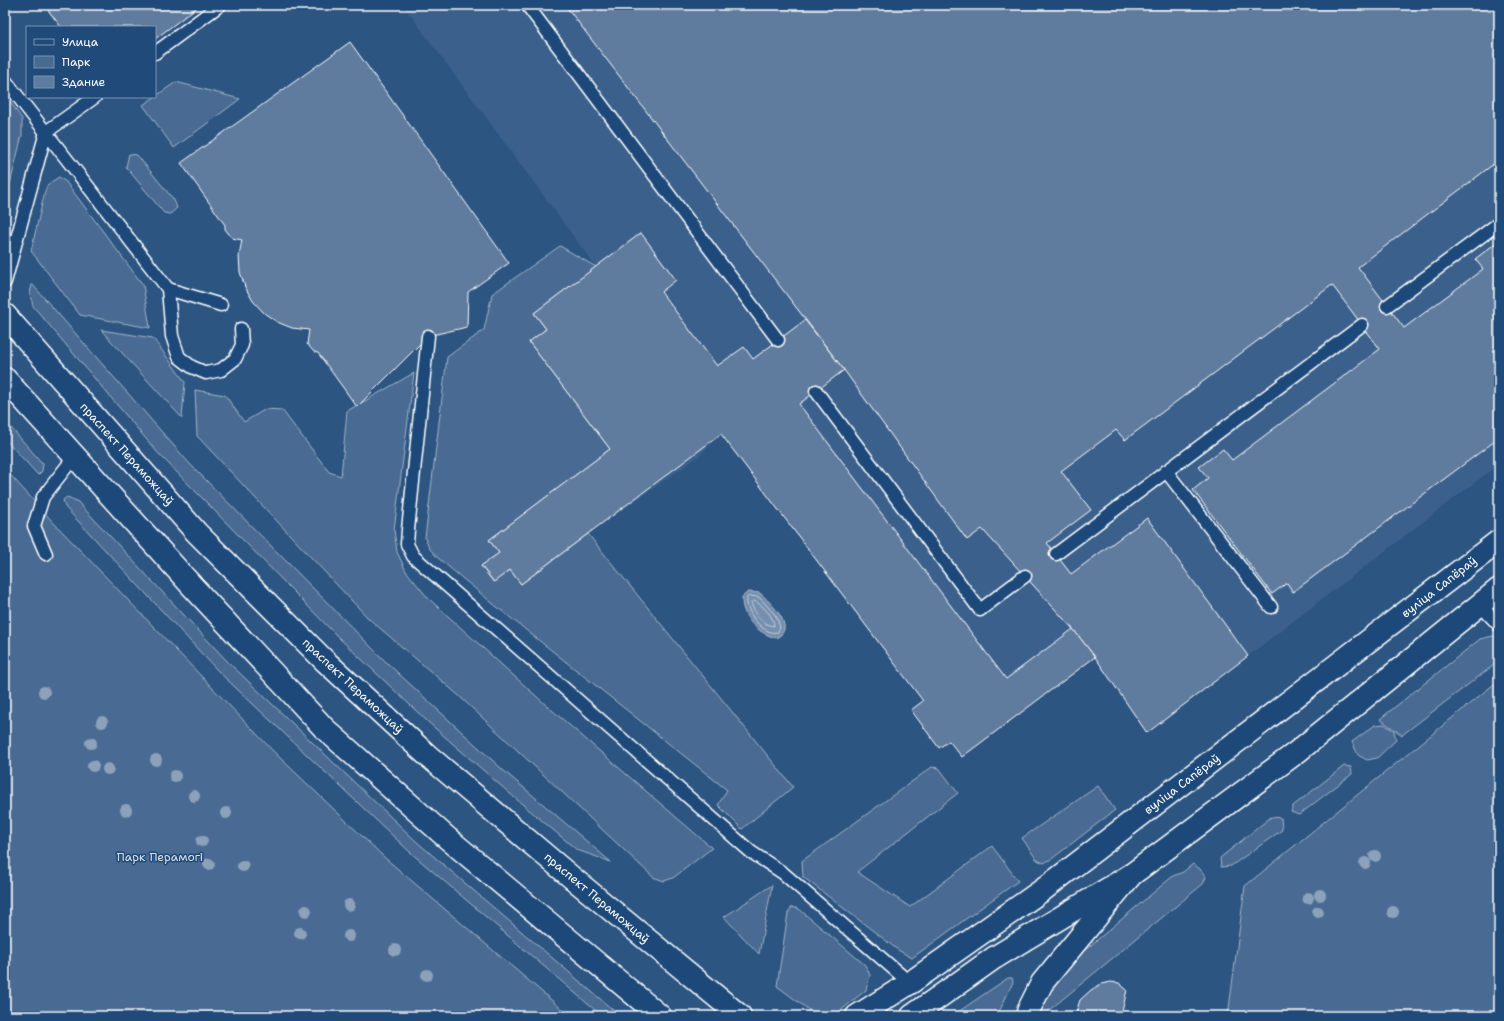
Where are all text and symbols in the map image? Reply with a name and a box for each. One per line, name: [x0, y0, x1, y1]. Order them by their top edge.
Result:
legend: [26, 26, 156, 98]
text: Улица: [62, 34, 99, 50]
text: Парк: [62, 54, 91, 70]
text: Здание: [62, 74, 106, 90]
street label: праспект Пераможцаў: [77, 399, 177, 509]
street label: вуліца Сапёраў: [1398, 553, 1480, 621]
street label: праспект Пераможцаў: [299, 635, 407, 737]
street label: вуліца Сапёраў: [1141, 750, 1223, 818]
park label: Парк Перамогі: [117, 849, 203, 865]
street label: праспект Пераможцаў: [541, 849, 653, 947]

